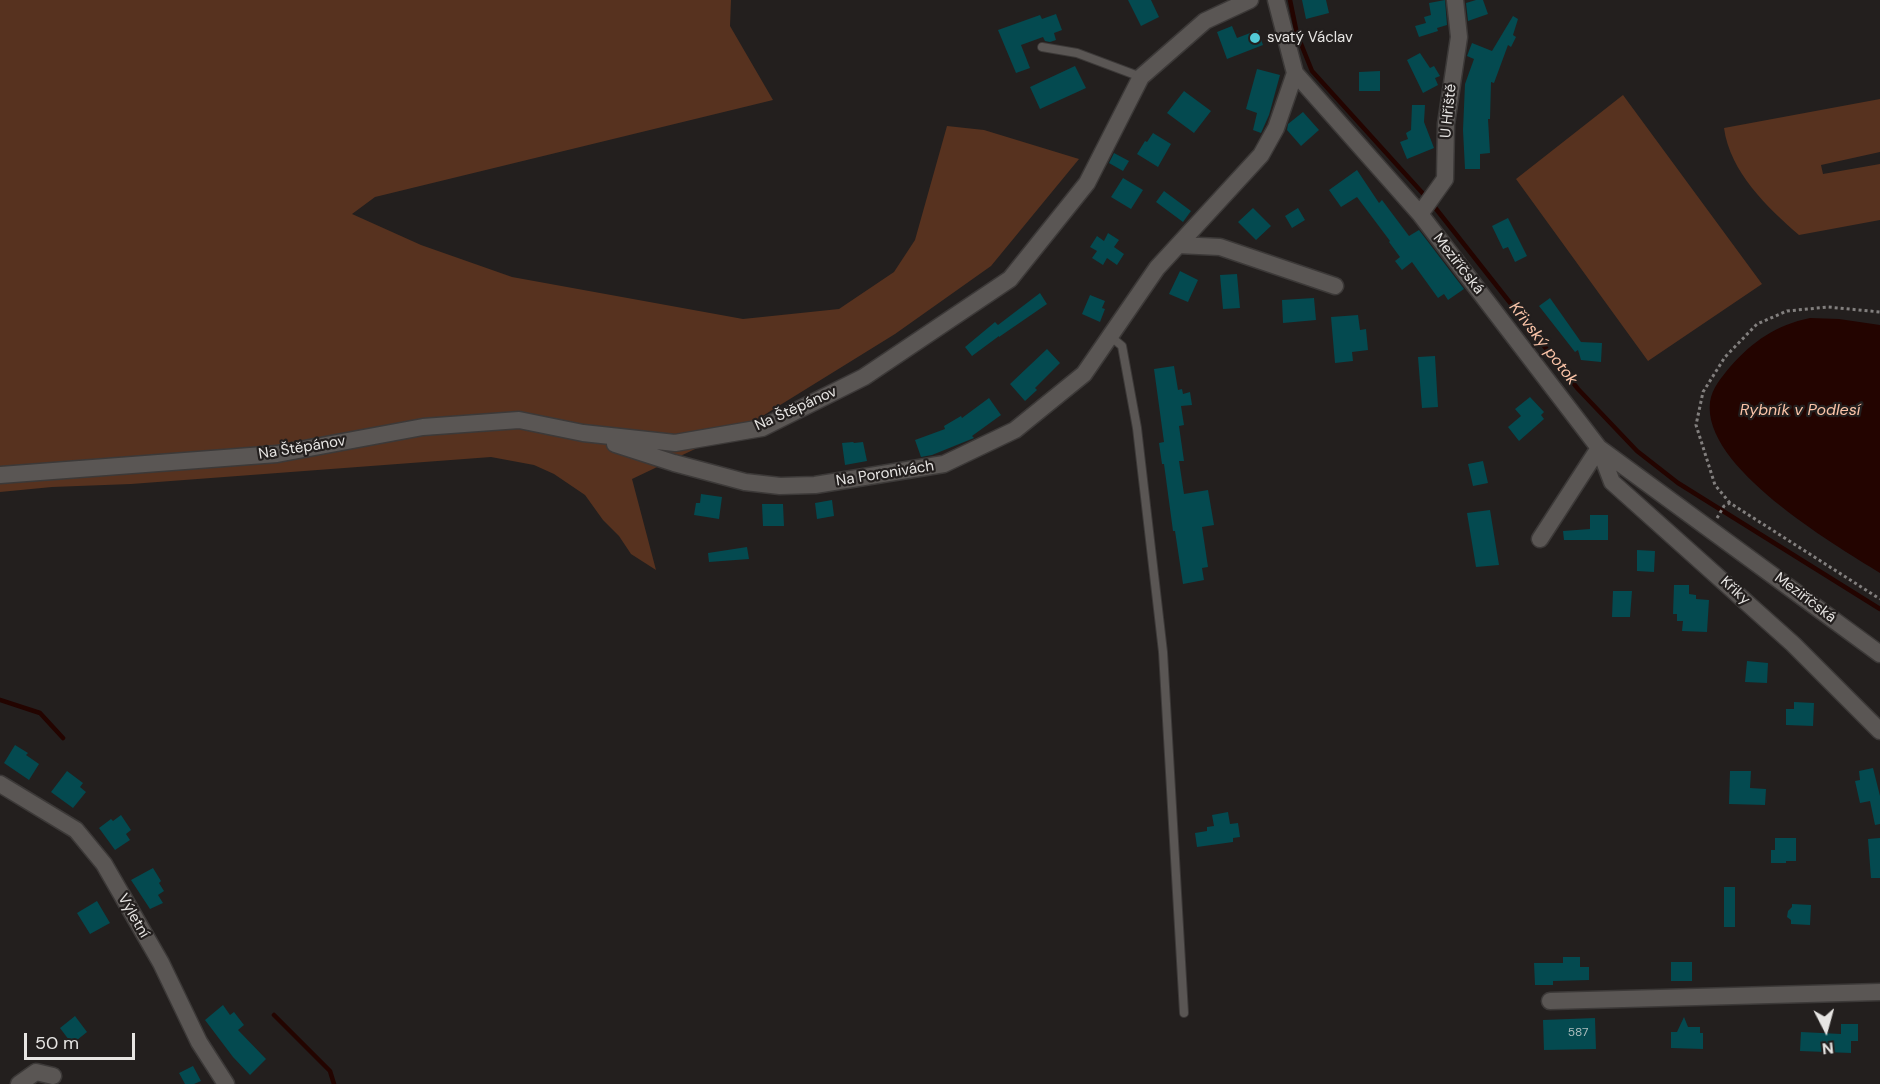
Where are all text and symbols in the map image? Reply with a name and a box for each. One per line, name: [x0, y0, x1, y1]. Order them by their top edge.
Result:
place label: svatý Václav: [1267, 29, 1353, 47]
marker: svatý Václav: [1248, 31, 1262, 45]
street label: U Hřiště: [1437, 83, 1461, 139]
street label: Meziříčská: [1429, 230, 1487, 298]
water label: Křivský potok: [1505, 299, 1581, 389]
street label: Na Štěpánov: [752, 383, 840, 435]
water label: Rybník v Podlesí: [1740, 401, 1860, 421]
street label: Na Štěpánov: [257, 432, 347, 464]
street label: Na Poronivách: [835, 457, 935, 491]
street label: Meziříčská: [1771, 569, 1839, 627]
street label: Křiky: [1716, 573, 1754, 609]
street label: Výletní: [113, 891, 153, 941]
north arrow: [1796, 1000, 1856, 1060]
scale bar: [27, 1021, 138, 1059]
house number: 587: [1568, 1026, 1588, 1040]
text: 50 m: [35, 1031, 79, 1055]
text: N: [1821, 1037, 1835, 1059]

